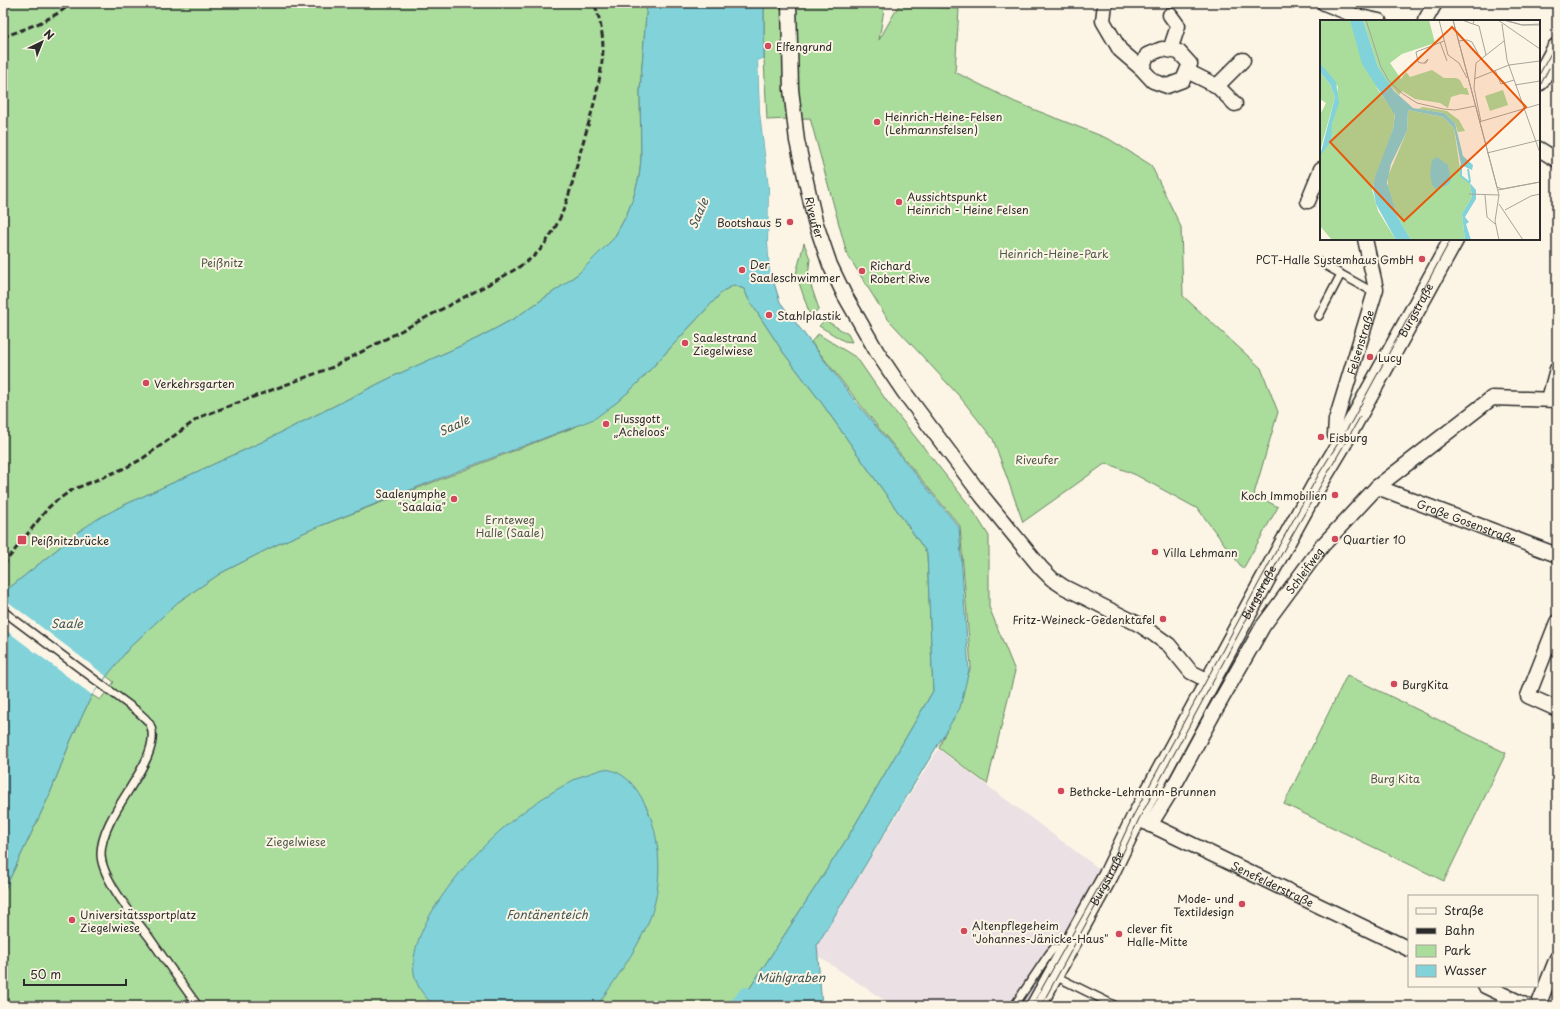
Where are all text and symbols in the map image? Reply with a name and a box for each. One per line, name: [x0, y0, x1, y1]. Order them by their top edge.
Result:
inset map: [1320, 20, 1540, 240]
north arrow: [22, 22, 62, 62]
text: N: [40, 25, 58, 44]
place label: Elfengrund: [776, 38, 832, 55]
marker: Elfengrund: [763, 41, 773, 51]
place label: Heinrich-Heine-Felsen (Lehmannsfelsen): [885, 108, 1002, 138]
marker: Heinrich-Heine-Felsen (Lehmannsfelsen): [872, 117, 882, 127]
place label: Aussichtspunkt Heinrich - Heine Felsen: [907, 188, 1029, 218]
water label: Saale: [683, 195, 713, 231]
street label: Riveufer: [801, 195, 829, 242]
marker: Aussichtspunkt Heinrich - Heine Felsen: [894, 197, 904, 207]
place label: Bootshaus 5: [717, 214, 782, 231]
marker: Bootshaus 5: [785, 217, 795, 227]
park label: Heinrich-Heine-Park: [999, 245, 1109, 262]
place label: PCT-Halle Systemhaus GmbH: [1256, 251, 1414, 268]
park label: Peißnitz: [201, 254, 243, 271]
marker: PCT-Halle Systemhaus GmbH: [1417, 254, 1427, 264]
place label: Der Saaleschwimmer: [750, 256, 841, 286]
place label: Richard Robert Rive: [870, 257, 930, 287]
marker: Der Saaleschwimmer: [737, 265, 747, 275]
marker: Richard Robert Rive: [857, 266, 867, 276]
street label: Burgstraße: [1393, 279, 1437, 340]
place label: Stahlplastik: [777, 307, 842, 324]
street label: Felsenstraße: [1342, 308, 1378, 377]
marker: Stahlplastik: [764, 310, 774, 320]
place label: Saalestrand Ziegelwiese: [693, 329, 757, 359]
marker: Saalestrand Ziegelwiese: [680, 338, 690, 348]
place label: Lucy: [1378, 349, 1402, 366]
marker: Lucy: [1365, 352, 1375, 362]
place label: Verkehrsgarten: [154, 375, 235, 392]
marker: Verkehrsgarten: [141, 378, 151, 388]
water label: Saale: [436, 410, 473, 440]
place label: Flussgott „Acheloos“: [614, 410, 669, 440]
marker: Flussgott „Acheloos“: [601, 419, 611, 429]
place label: Eisburg: [1329, 429, 1368, 446]
marker: Eisburg: [1316, 432, 1326, 442]
park label: Riveufer: [1015, 451, 1060, 468]
place label: Saalenymphe "Saalaia": [375, 485, 446, 515]
place label: Koch Immobilien: [1241, 487, 1327, 504]
marker: Koch Immobilien: [1330, 490, 1340, 500]
marker: Saalenymphe "Saalaia": [449, 494, 459, 504]
street label: Große Gosenstraße: [1415, 494, 1519, 548]
park label: Ernteweg Halle (Saale): [476, 511, 544, 541]
place label: Quartier 10: [1343, 531, 1406, 548]
place label: Peißnitzbrücke: [31, 532, 109, 549]
marker: Peißnitzbrücke: [16, 534, 28, 546]
marker: Quartier 10: [1330, 534, 1340, 544]
street label: Schleifweg: [1281, 543, 1327, 597]
place label: Villa Lehmann: [1163, 544, 1238, 561]
marker: Villa Lehmann: [1150, 547, 1160, 557]
street label: Burgstraße: [1237, 562, 1280, 622]
place label: Fritz-Weineck-Gedenktafel: [1012, 611, 1155, 628]
water label: Saale: [51, 614, 83, 632]
marker: Fritz-Weineck-Gedenktafel: [1158, 614, 1168, 624]
place label: BurgKita: [1402, 676, 1448, 693]
marker: BurgKita: [1389, 679, 1399, 689]
park label: Burg Kita: [1370, 770, 1420, 787]
place label: Bethcke-Lehmann-Brunnen: [1069, 783, 1216, 800]
marker: Bethcke-Lehmann-Brunnen: [1056, 786, 1066, 796]
park label: Ziegelwiese: [266, 833, 326, 850]
street label: Burgstraße: [1085, 848, 1128, 908]
street label: Senefelderstraße: [1229, 856, 1317, 911]
place label: Mode- und Textildesign: [1173, 890, 1234, 920]
legend: [1408, 895, 1538, 987]
marker: Mode- und Textildesign: [1237, 899, 1247, 909]
text: Straße: [1444, 901, 1484, 919]
water label: Fontänenteich: [506, 905, 589, 923]
place label: Universitätssportplatz Ziegelwiese: [80, 906, 196, 936]
marker: Universitätssportplatz Ziegelwiese: [67, 915, 77, 925]
place label: Altenpflegeheim "Johannes-Jänicke-Haus": [972, 917, 1109, 947]
place label: clever fit Halle-Mitte: [1127, 920, 1188, 950]
text: Bahn: [1444, 921, 1475, 939]
marker: Altenpflegeheim "Johannes-Jänicke-Haus": [959, 926, 969, 936]
marker: clever fit Halle-Mitte: [1114, 929, 1124, 939]
text: Park: [1444, 941, 1471, 959]
scale bar: [24, 961, 126, 987]
text: Wasser: [1444, 961, 1487, 979]
text: 50 m: [30, 965, 61, 983]
water label: Mühlgraben: [757, 968, 826, 986]

